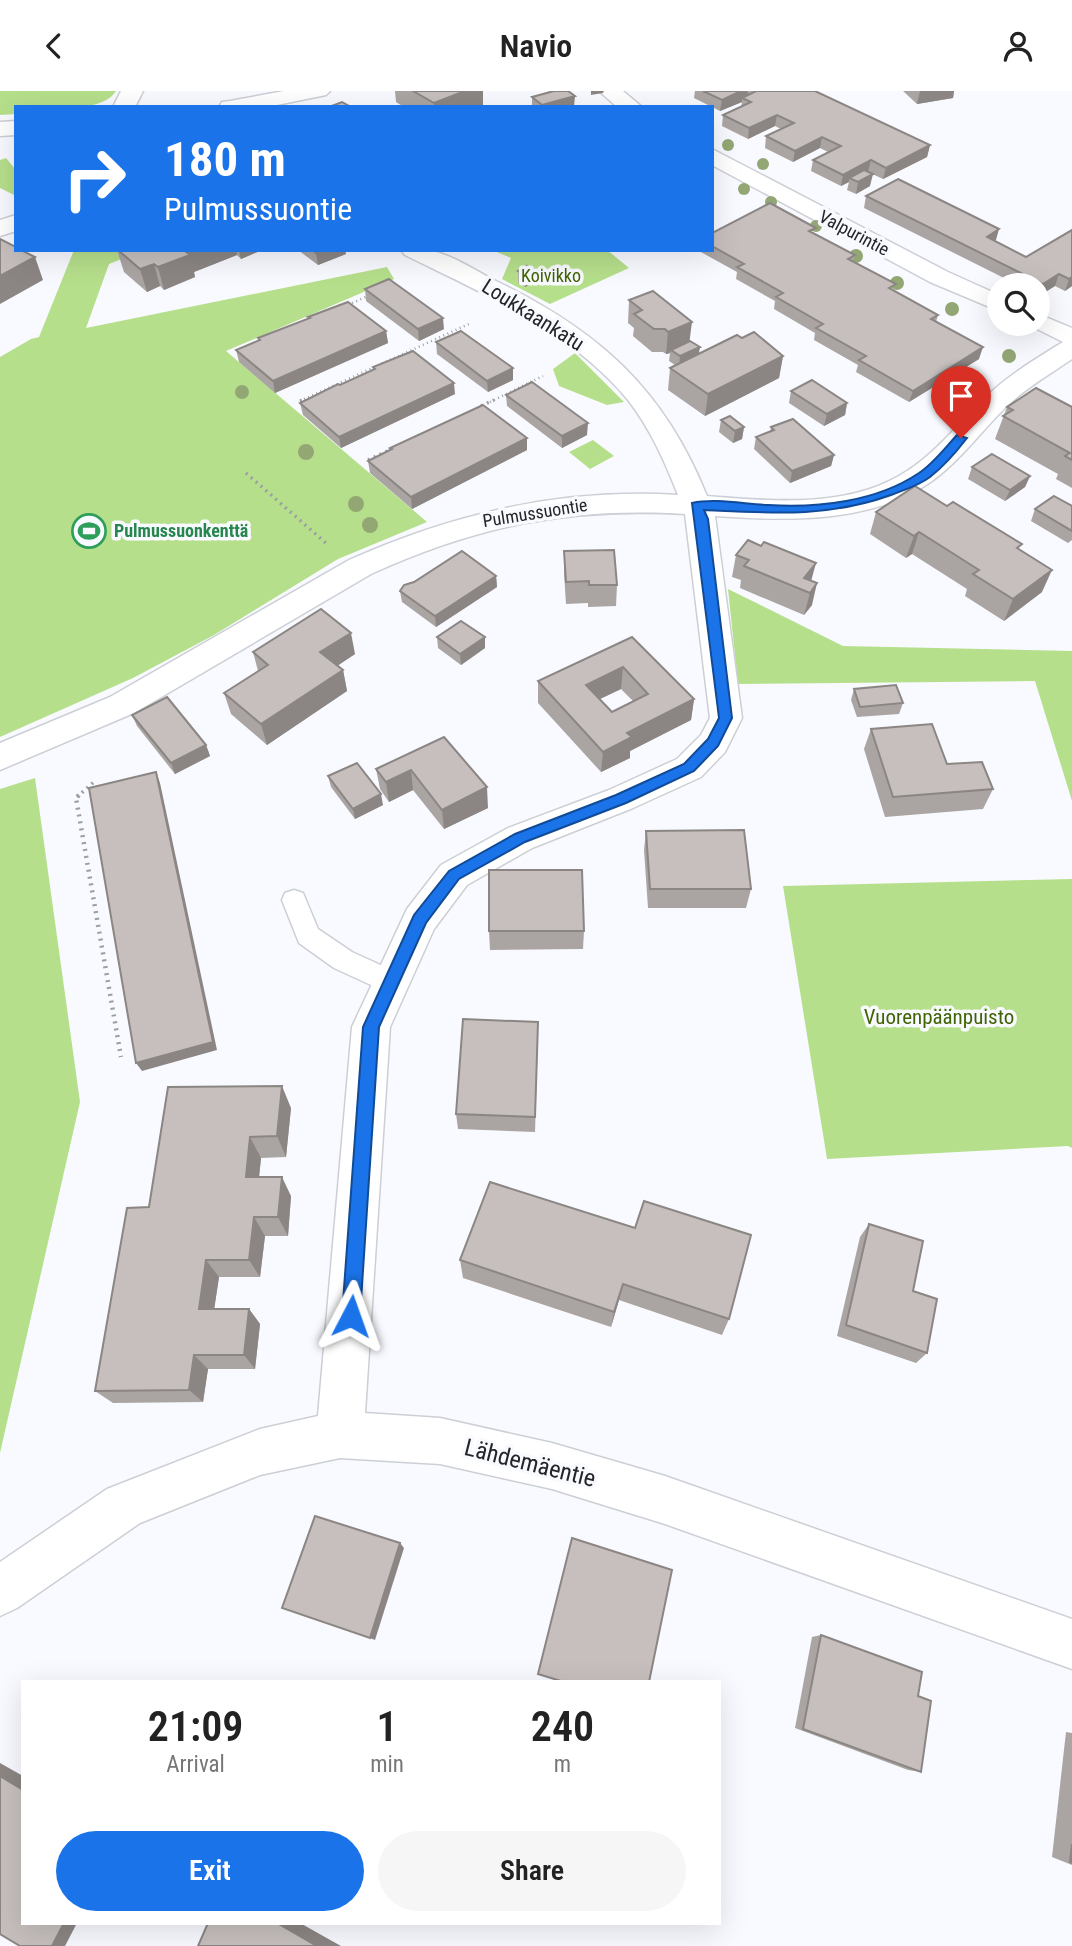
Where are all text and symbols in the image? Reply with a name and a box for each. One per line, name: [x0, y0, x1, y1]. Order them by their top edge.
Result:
icon: back: [35, 27, 73, 65]
text: Navio: [500, 27, 572, 65]
icon: person: [999, 27, 1037, 65]
text: 180 m: [164, 131, 286, 188]
icon: right: [49, 133, 140, 224]
text: Pulmussuontie: [164, 190, 352, 228]
street label: Valpurintie: [816, 205, 893, 260]
park label: Koivikko: [521, 265, 581, 286]
map controls: [987, 273, 1050, 336]
button: search: [987, 273, 1050, 336]
street label: Loukkaankatu: [478, 274, 588, 356]
pin: [931, 366, 991, 438]
icon: arrive: [942, 377, 980, 415]
street label: Pulmussuontie: [481, 494, 589, 531]
sports icon: Pulmussuonkenttä: [70, 512, 108, 550]
place label: Pulmussuonkenttä: [114, 520, 248, 541]
park label: Vuorenpäänpuisto: [864, 1005, 1014, 1029]
position arrow: [314, 1279, 388, 1353]
street label: Lähdemäentie: [462, 1433, 598, 1493]
text: 21:09: [148, 1702, 243, 1751]
text: 1: [377, 1702, 398, 1751]
text: 240: [531, 1702, 594, 1751]
text: Arrival: [166, 1751, 225, 1778]
text: min: [370, 1751, 404, 1778]
text: m: [554, 1751, 571, 1778]
button: Exit: [56, 1831, 364, 1911]
button: Share: [378, 1831, 686, 1911]

